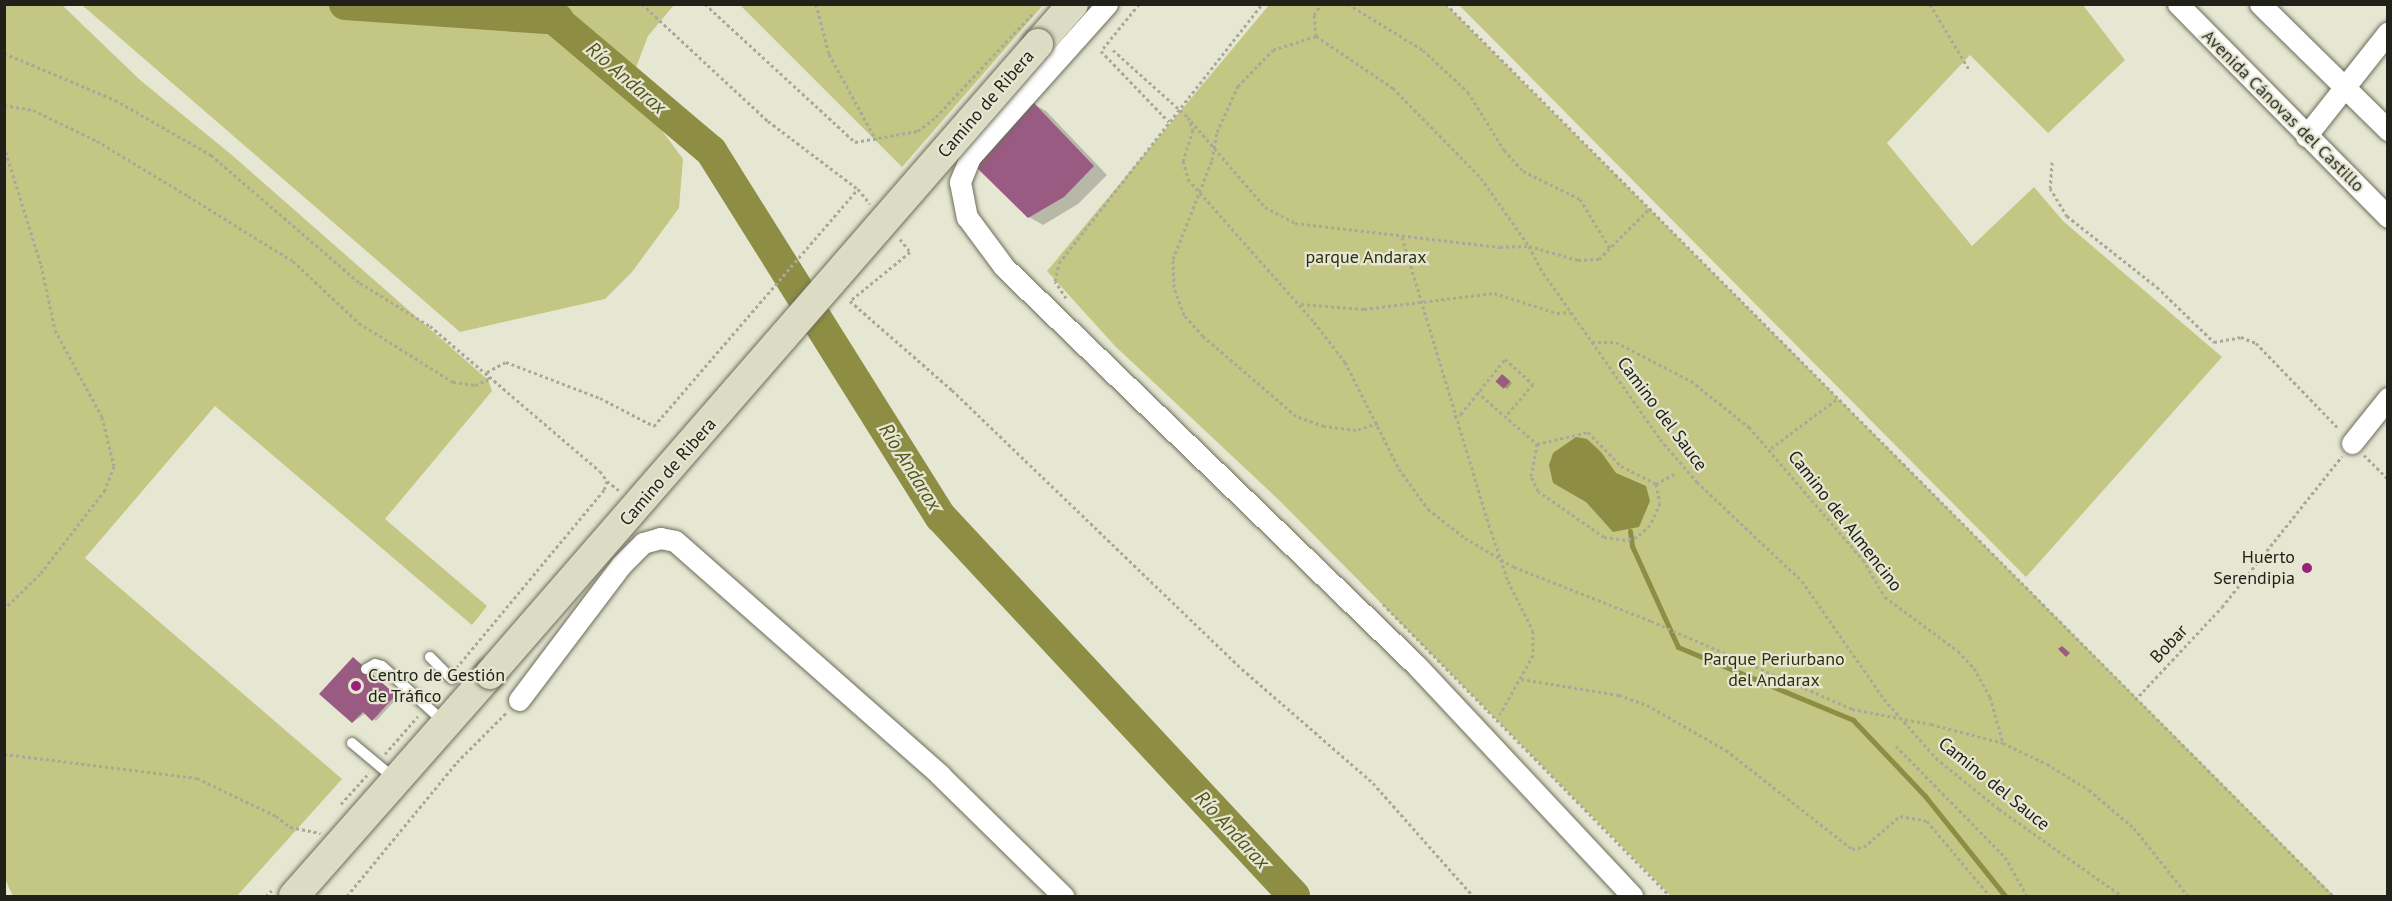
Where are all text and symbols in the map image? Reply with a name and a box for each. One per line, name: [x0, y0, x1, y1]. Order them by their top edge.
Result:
street label: Avenida Cánovas del Castillo: [2197, 25, 2369, 197]
water label: Río Andarax: [581, 36, 671, 120]
street label: Camino de Ribera: [933, 46, 1039, 162]
park label: parque Andarax: [1305, 246, 1427, 268]
street label: Camino del Sauce: [1612, 353, 1712, 475]
street label: Camino de Ribera: [615, 414, 721, 530]
water label: Río Andarax: [874, 419, 946, 515]
street label: Camino del Almencino: [1783, 446, 1907, 596]
place label: Huerto Serendipia: [2213, 547, 2295, 590]
marker: Huerto Serendipia: [2300, 561, 2314, 575]
street label: Bobar: [2146, 620, 2192, 668]
park label: Parque Periurbano del Andarax: [1703, 649, 1845, 692]
place label: Centro de Gestión de Tráfico: [368, 665, 505, 708]
marker: Centro de Gestión de Tráfico: [349, 679, 363, 693]
street label: Camino del Sauce: [1934, 733, 2054, 835]
water label: Río Andarax: [1189, 786, 1275, 874]

